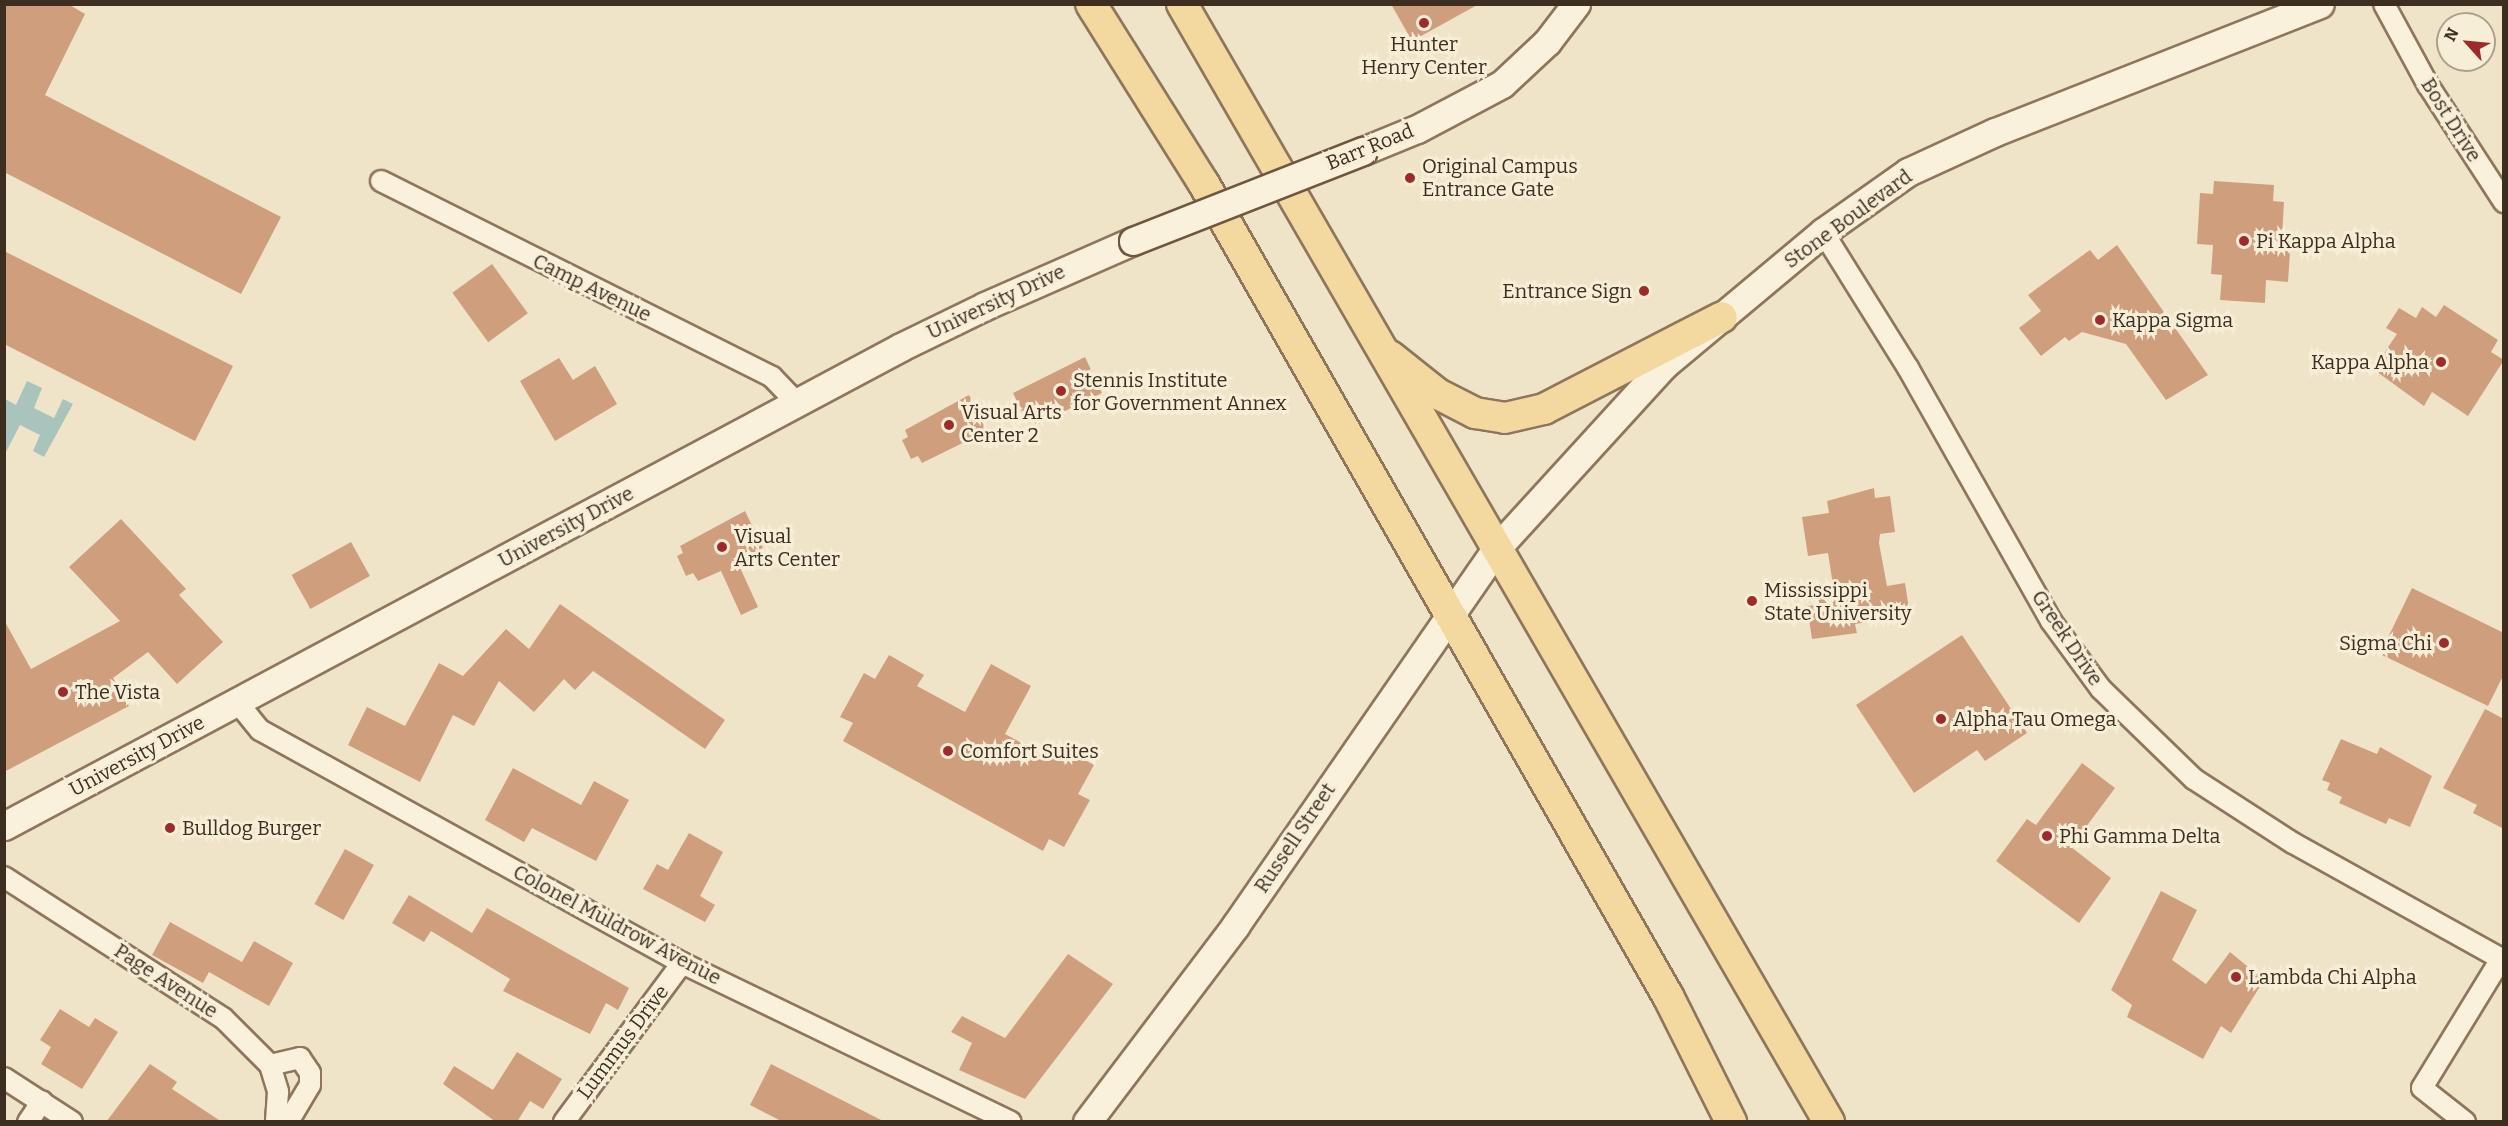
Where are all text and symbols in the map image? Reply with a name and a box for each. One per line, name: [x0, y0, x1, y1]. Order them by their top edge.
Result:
north arrow: [2436, 12, 2496, 72]
marker: Hunter Henry Center: [1417, 16, 1431, 30]
text: N: [2440, 25, 2463, 44]
place label: Hunter Henry Center: [1361, 33, 1487, 80]
street label: Bost Drive: [2416, 74, 2486, 166]
street label: Barr Road: [1323, 119, 1417, 175]
place label: Original Campus Entrance Gate: [1422, 154, 1578, 201]
street label: Stone Boulevard: [1779, 165, 1917, 273]
marker: Original Campus Entrance Gate: [1403, 171, 1417, 185]
place label: Pi Kappa Alpha: [2256, 229, 2396, 253]
marker: Pi Kappa Alpha: [2237, 234, 2251, 248]
street label: Camp Avenue: [529, 249, 655, 327]
street label: University Drive: [923, 260, 1069, 344]
place label: Entrance Sign: [1502, 279, 1632, 303]
marker: Entrance Sign: [1637, 284, 1651, 298]
place label: Kappa Sigma: [2112, 308, 2233, 332]
marker: Kappa Sigma: [2093, 313, 2107, 327]
place label: Kappa Alpha: [2311, 350, 2429, 374]
marker: Kappa Alpha: [2434, 355, 2448, 369]
place label: Stennis Institute for Government Annex: [1073, 368, 1287, 415]
marker: Stennis Institute for Government Annex: [1054, 384, 1068, 398]
place label: Visual Arts Center 2: [961, 401, 1062, 448]
marker: Visual Arts Center 2: [942, 418, 956, 432]
street label: University Drive: [494, 481, 638, 573]
place label: Visual Arts Center: [734, 524, 840, 571]
marker: Visual Arts Center: [715, 540, 729, 554]
place label: Mississippi State University: [1764, 578, 1912, 625]
street label: Greek Drive: [2026, 586, 2108, 690]
marker: Mississippi State University: [1745, 594, 1759, 608]
place label: Sigma Chi: [2339, 631, 2432, 655]
marker: Sigma Chi: [2437, 636, 2451, 650]
place label: The Vista: [75, 680, 160, 704]
marker: The Vista: [56, 685, 70, 699]
place label: Alpha Tau Omega: [1953, 707, 2116, 731]
street label: University Drive: [65, 710, 209, 802]
marker: Alpha Tau Omega: [1934, 712, 1948, 726]
place label: Comfort Suites: [960, 739, 1099, 763]
marker: Comfort Suites: [941, 744, 955, 758]
street label: Russell Street: [1249, 779, 1341, 897]
place label: Bulldog Burger: [182, 816, 321, 840]
marker: Bulldog Burger: [163, 821, 177, 835]
place label: Phi Gamma Delta: [2059, 824, 2220, 848]
marker: Phi Gamma Delta: [2040, 829, 2054, 843]
street label: Colonel Muldrow Avenue: [509, 860, 725, 990]
street label: Page Avenue: [110, 939, 222, 1023]
place label: Lambda Chi Alpha: [2248, 965, 2417, 989]
marker: Lambda Chi Alpha: [2229, 970, 2243, 984]
street label: Lummus Drive: [572, 980, 674, 1104]

